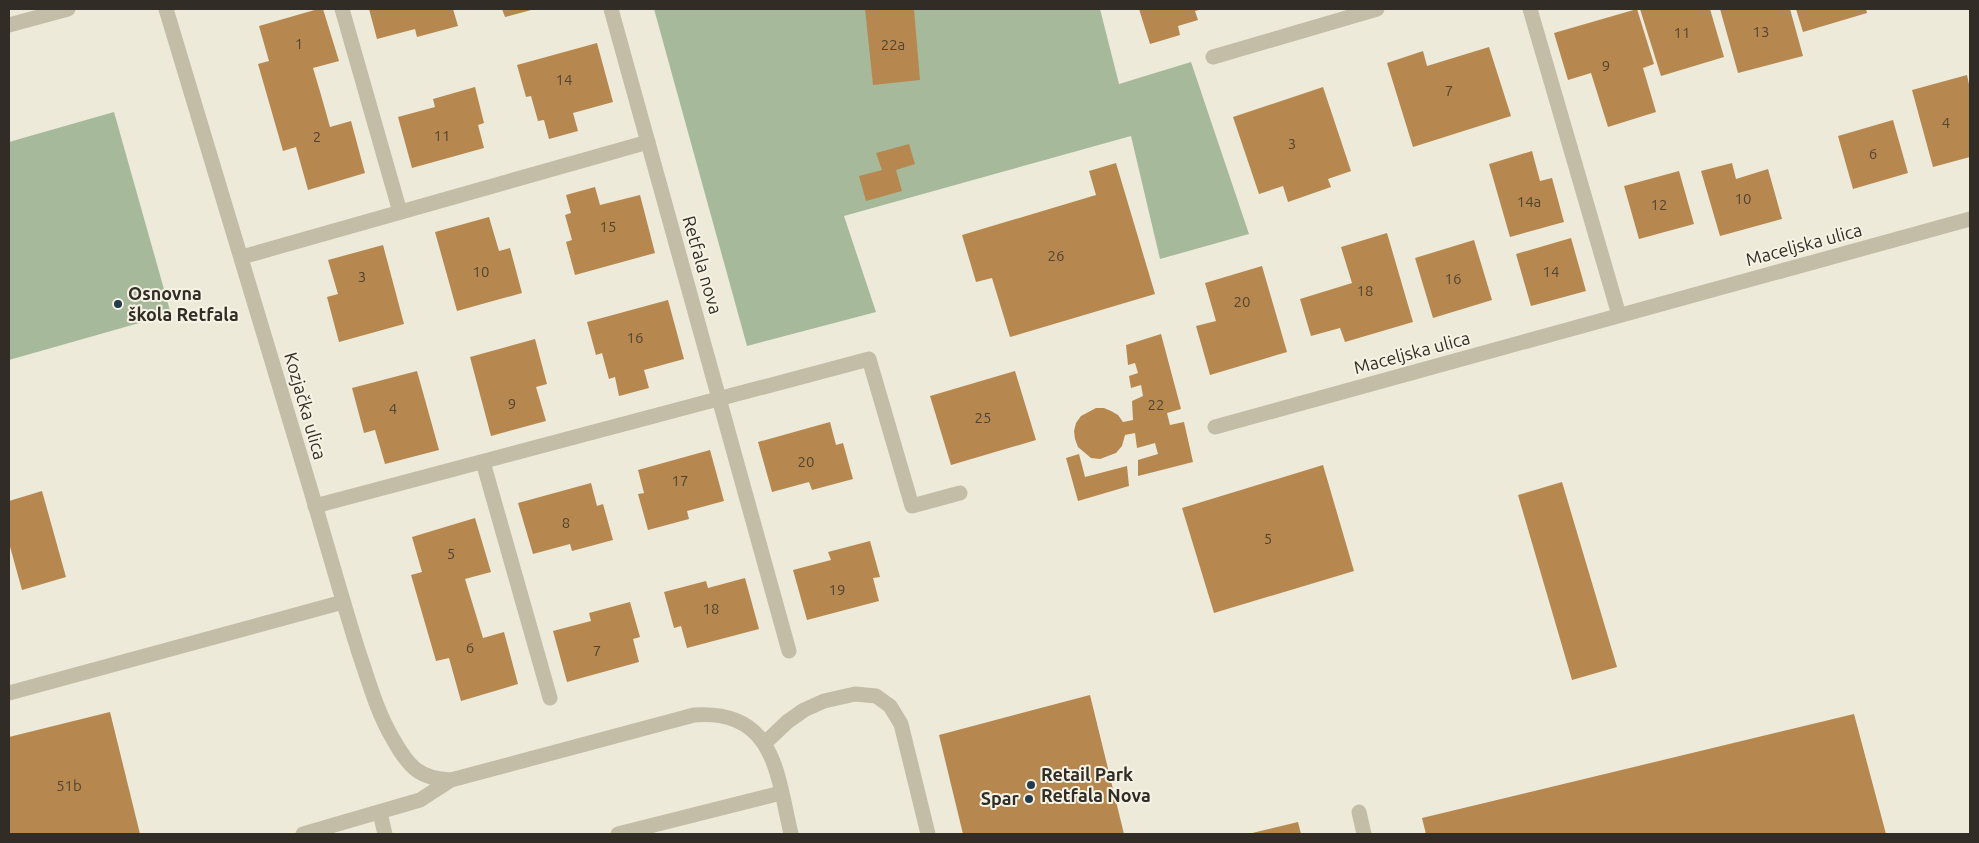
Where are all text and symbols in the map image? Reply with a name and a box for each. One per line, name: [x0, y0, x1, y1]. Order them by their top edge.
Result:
house number: 13: [1753, 23, 1769, 40]
house number: 11: [1674, 24, 1690, 41]
house number: 1: [295, 35, 303, 52]
house number: 22a: [881, 36, 905, 53]
house number: 9: [1602, 57, 1610, 74]
house number: 14: [556, 71, 572, 88]
house number: 7: [1445, 82, 1453, 99]
house number: 4: [1942, 114, 1950, 131]
house number: 11: [434, 127, 450, 144]
house number: 2: [313, 128, 321, 145]
house number: 3: [1288, 135, 1296, 152]
house number: 6: [1869, 145, 1877, 162]
house number: 10: [1735, 190, 1751, 207]
house number: 14a: [1517, 193, 1541, 210]
house number: 12: [1651, 196, 1667, 213]
street label: Retfala nova: [679, 213, 727, 316]
house number: 15: [600, 218, 616, 235]
street label: Maceljska ulica: [1743, 219, 1864, 269]
house number: 26: [1048, 247, 1064, 264]
house number: 10: [473, 263, 489, 280]
house number: 14: [1543, 263, 1559, 280]
house number: 3: [358, 268, 366, 285]
house number: 16: [1445, 270, 1461, 287]
house number: 18: [1357, 282, 1373, 299]
place label: Osnovna škola Retfala: [128, 283, 239, 324]
house number: 20: [1234, 293, 1250, 310]
marker: Osnovna škola Retfala: [112, 298, 124, 310]
street label: Maceljska ulica: [1351, 327, 1472, 377]
house number: 16: [627, 329, 643, 346]
street label: Kozjačka ulica: [281, 350, 331, 462]
house number: 9: [508, 395, 516, 412]
house number: 22: [1148, 396, 1164, 413]
house number: 4: [389, 400, 397, 417]
house number: 25: [975, 409, 991, 426]
house number: 20: [798, 453, 814, 470]
house number: 17: [672, 472, 688, 489]
house number: 8: [562, 514, 570, 531]
house number: 5: [1264, 530, 1272, 547]
house number: 5: [447, 545, 455, 562]
house number: 19: [829, 581, 845, 598]
house number: 18: [703, 600, 719, 617]
house number: 6: [466, 639, 474, 656]
house number: 7: [593, 642, 601, 659]
place label: Retail Park Retfala Nova: [1041, 764, 1151, 805]
house number: 51b: [56, 777, 82, 794]
marker: Retail Park Retfala Nova: [1025, 779, 1037, 791]
place label: Spar: [981, 788, 1020, 808]
marker: Spar: [1023, 793, 1035, 805]

